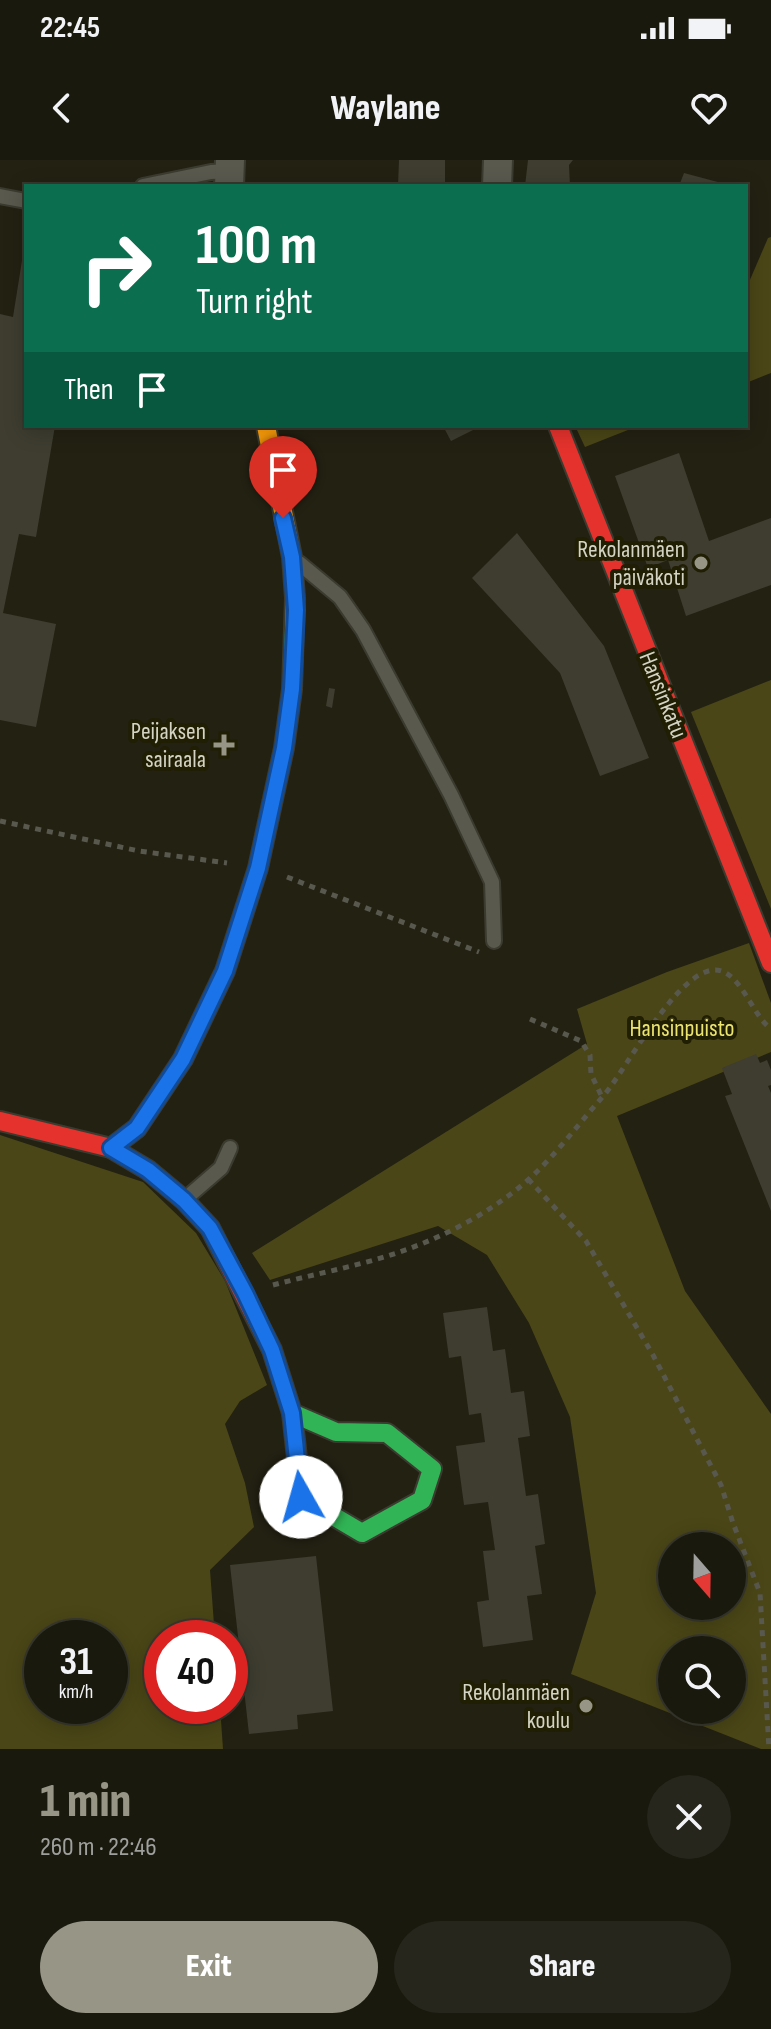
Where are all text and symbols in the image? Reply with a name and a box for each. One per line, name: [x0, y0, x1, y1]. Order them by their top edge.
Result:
text: 22:45: [40, 10, 100, 46]
icon: back: [40, 86, 84, 130]
icon: heart: [687, 86, 731, 130]
text: Waylane: [331, 87, 440, 130]
text: 100 m: [196, 213, 317, 280]
icon: right: [64, 216, 168, 320]
text: Turn right: [196, 281, 313, 324]
icon: arrive: [130, 368, 174, 412]
text: Then: [64, 372, 114, 408]
pin: [249, 436, 317, 518]
icon: arrive: [261, 448, 305, 492]
place label: Rekolanmäen päiväkoti: [577, 535, 685, 592]
marker: Rekolanmäen päiväkoti: [692, 554, 710, 572]
street label: Hansinkatu: [633, 647, 693, 743]
place label: Peijaksen sairaala: [131, 717, 206, 774]
marker: Peijaksen sairaala: [213, 734, 235, 756]
park label: Hansinpuisto: [629, 1014, 735, 1043]
position arrow: [259, 1455, 343, 1539]
north arrow: [658, 1532, 746, 1620]
map controls: [658, 1532, 746, 1724]
speed limit sign: 40: [144, 1620, 248, 1724]
button: search: [658, 1636, 746, 1724]
text: 31: [59, 1638, 93, 1686]
place label: Rekolanmäen koulu: [462, 1678, 570, 1735]
text: km/h: [59, 1680, 93, 1704]
marker: Rekolanmäen koulu: [577, 1697, 595, 1715]
text: 1 min: [40, 1773, 131, 1830]
button: close: [647, 1775, 731, 1859]
text: 260 m · 22:46: [40, 1832, 157, 1863]
button: Exit: [40, 1921, 378, 2013]
button: Share: [394, 1921, 731, 2013]

